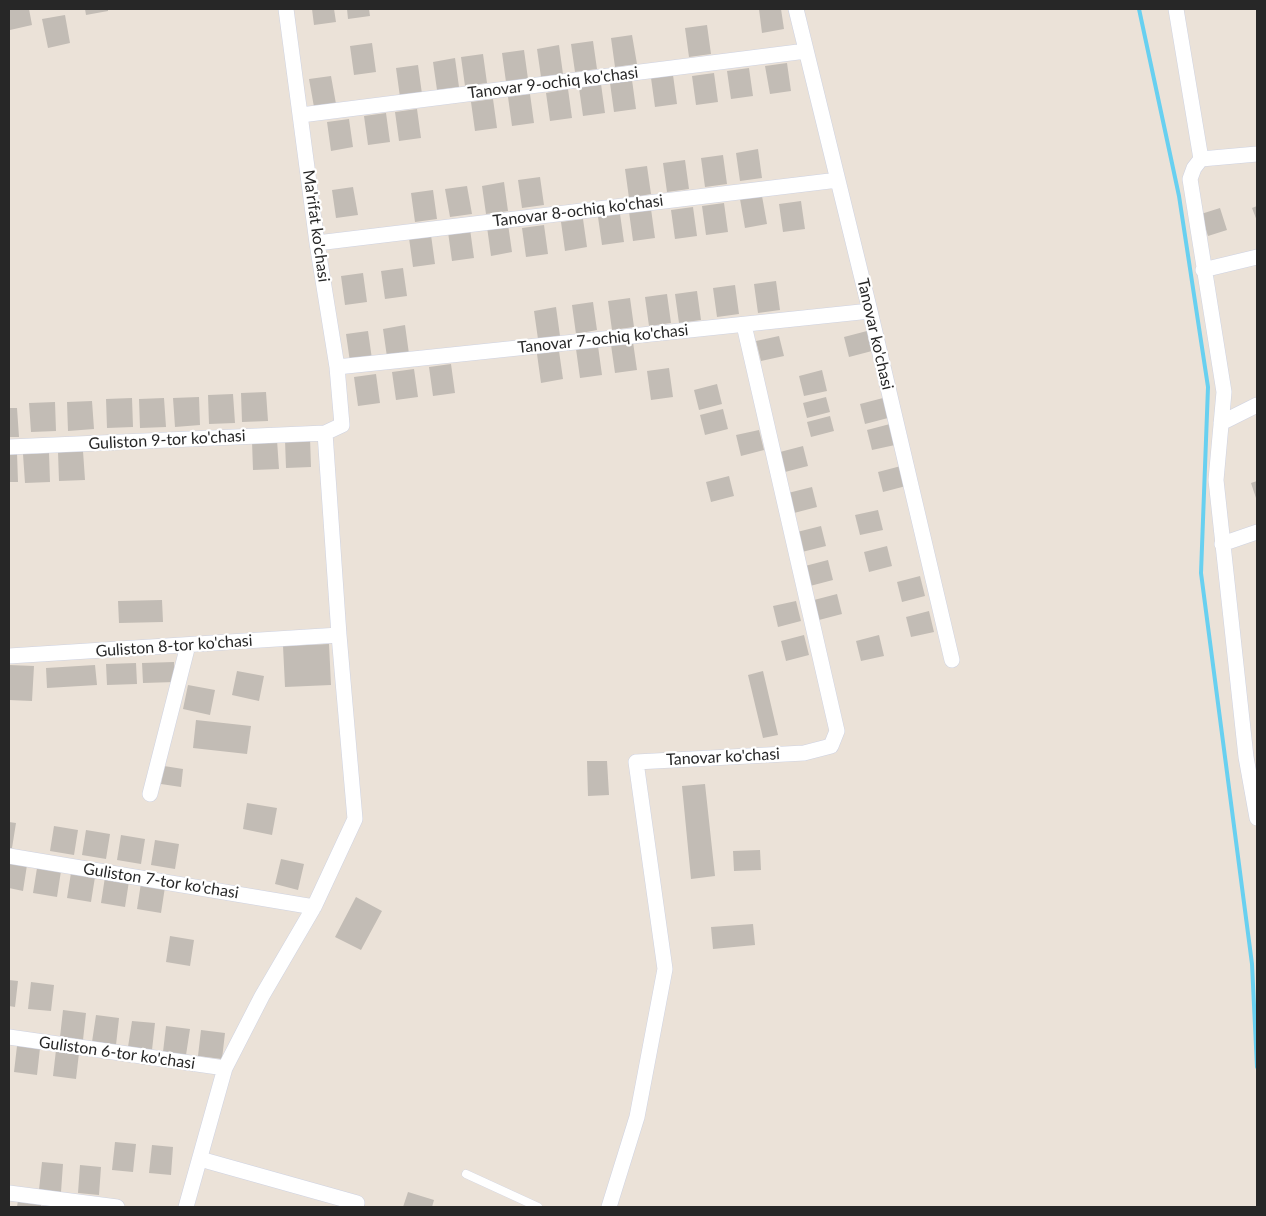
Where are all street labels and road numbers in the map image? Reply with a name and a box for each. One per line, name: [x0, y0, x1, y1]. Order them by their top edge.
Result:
street label: Tanovar 9-ochiq ko'chasi: [467, 63, 639, 103]
street label: Ma'rifat ko'chasi: [299, 169, 333, 283]
street label: Tanovar 8-ochiq ko'chasi: [492, 191, 664, 231]
street label: Tanovar ko'chasi: [853, 276, 897, 392]
street label: Tanovar 7-ochiq ko'chasi: [517, 320, 689, 358]
street label: Guliston 9-tor ko'chasi: [88, 426, 246, 454]
street label: Guliston 8-tor ko'chasi: [95, 631, 253, 661]
street label: Tanovar ko'chasi: [666, 744, 780, 770]
street label: Guliston 7-tor ko'chasi: [82, 859, 240, 903]
street label: Guliston 6-tor ko'chasi: [38, 1033, 196, 1073]

